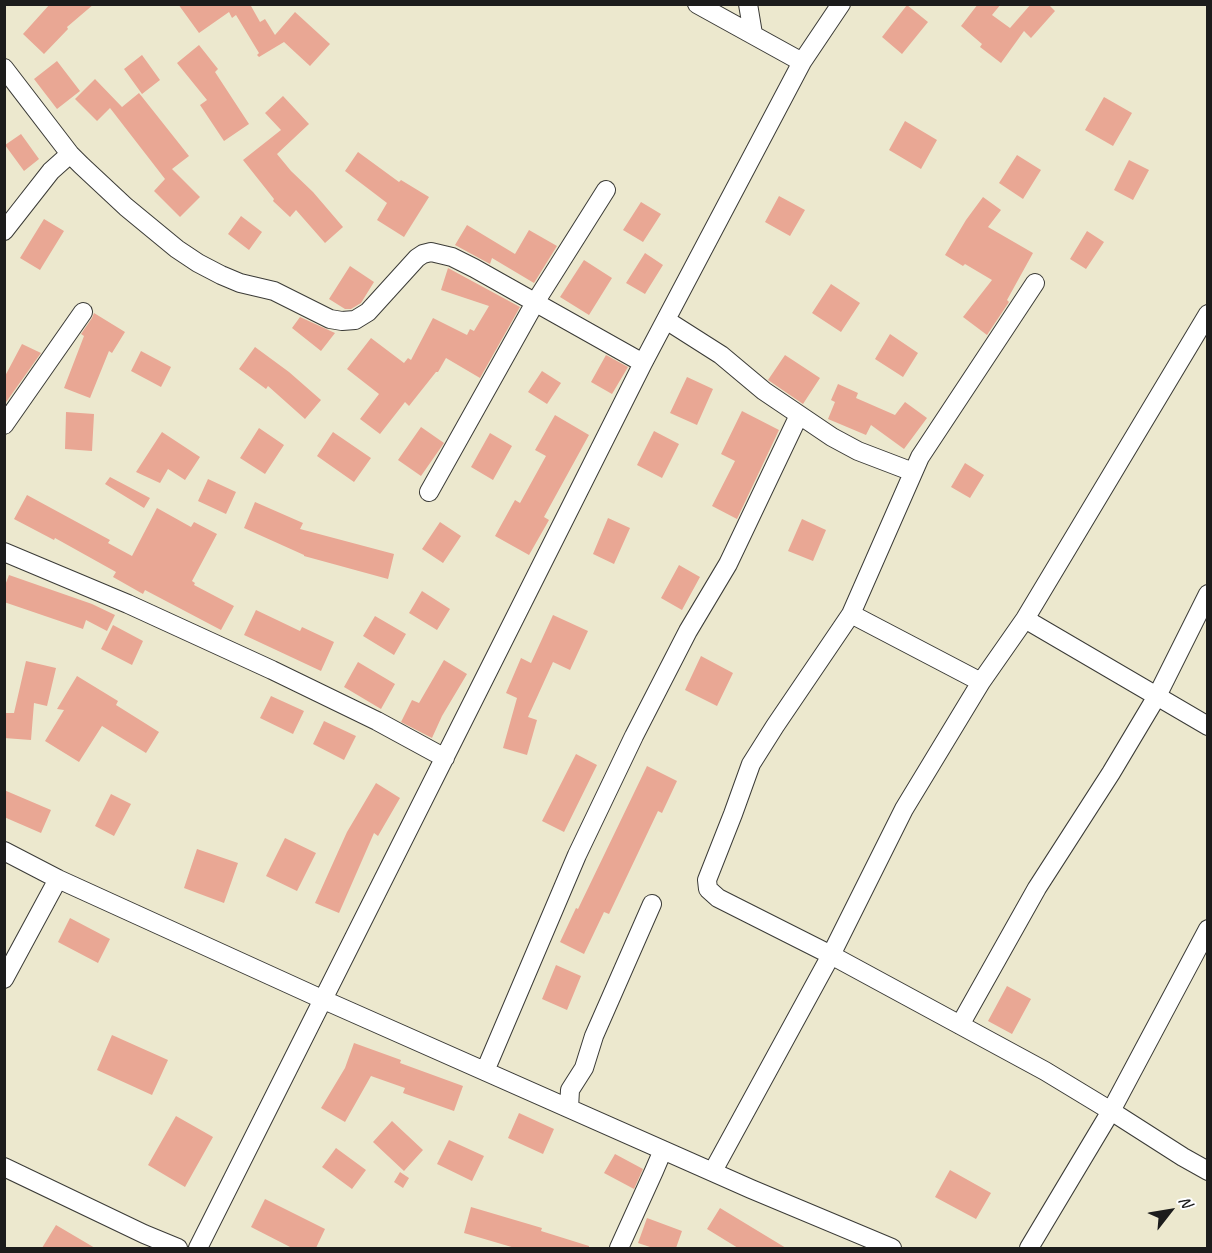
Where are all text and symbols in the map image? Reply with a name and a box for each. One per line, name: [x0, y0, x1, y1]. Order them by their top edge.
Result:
north arrow: [1140, 1181, 1200, 1241]
text: N: [1174, 1192, 1197, 1211]

